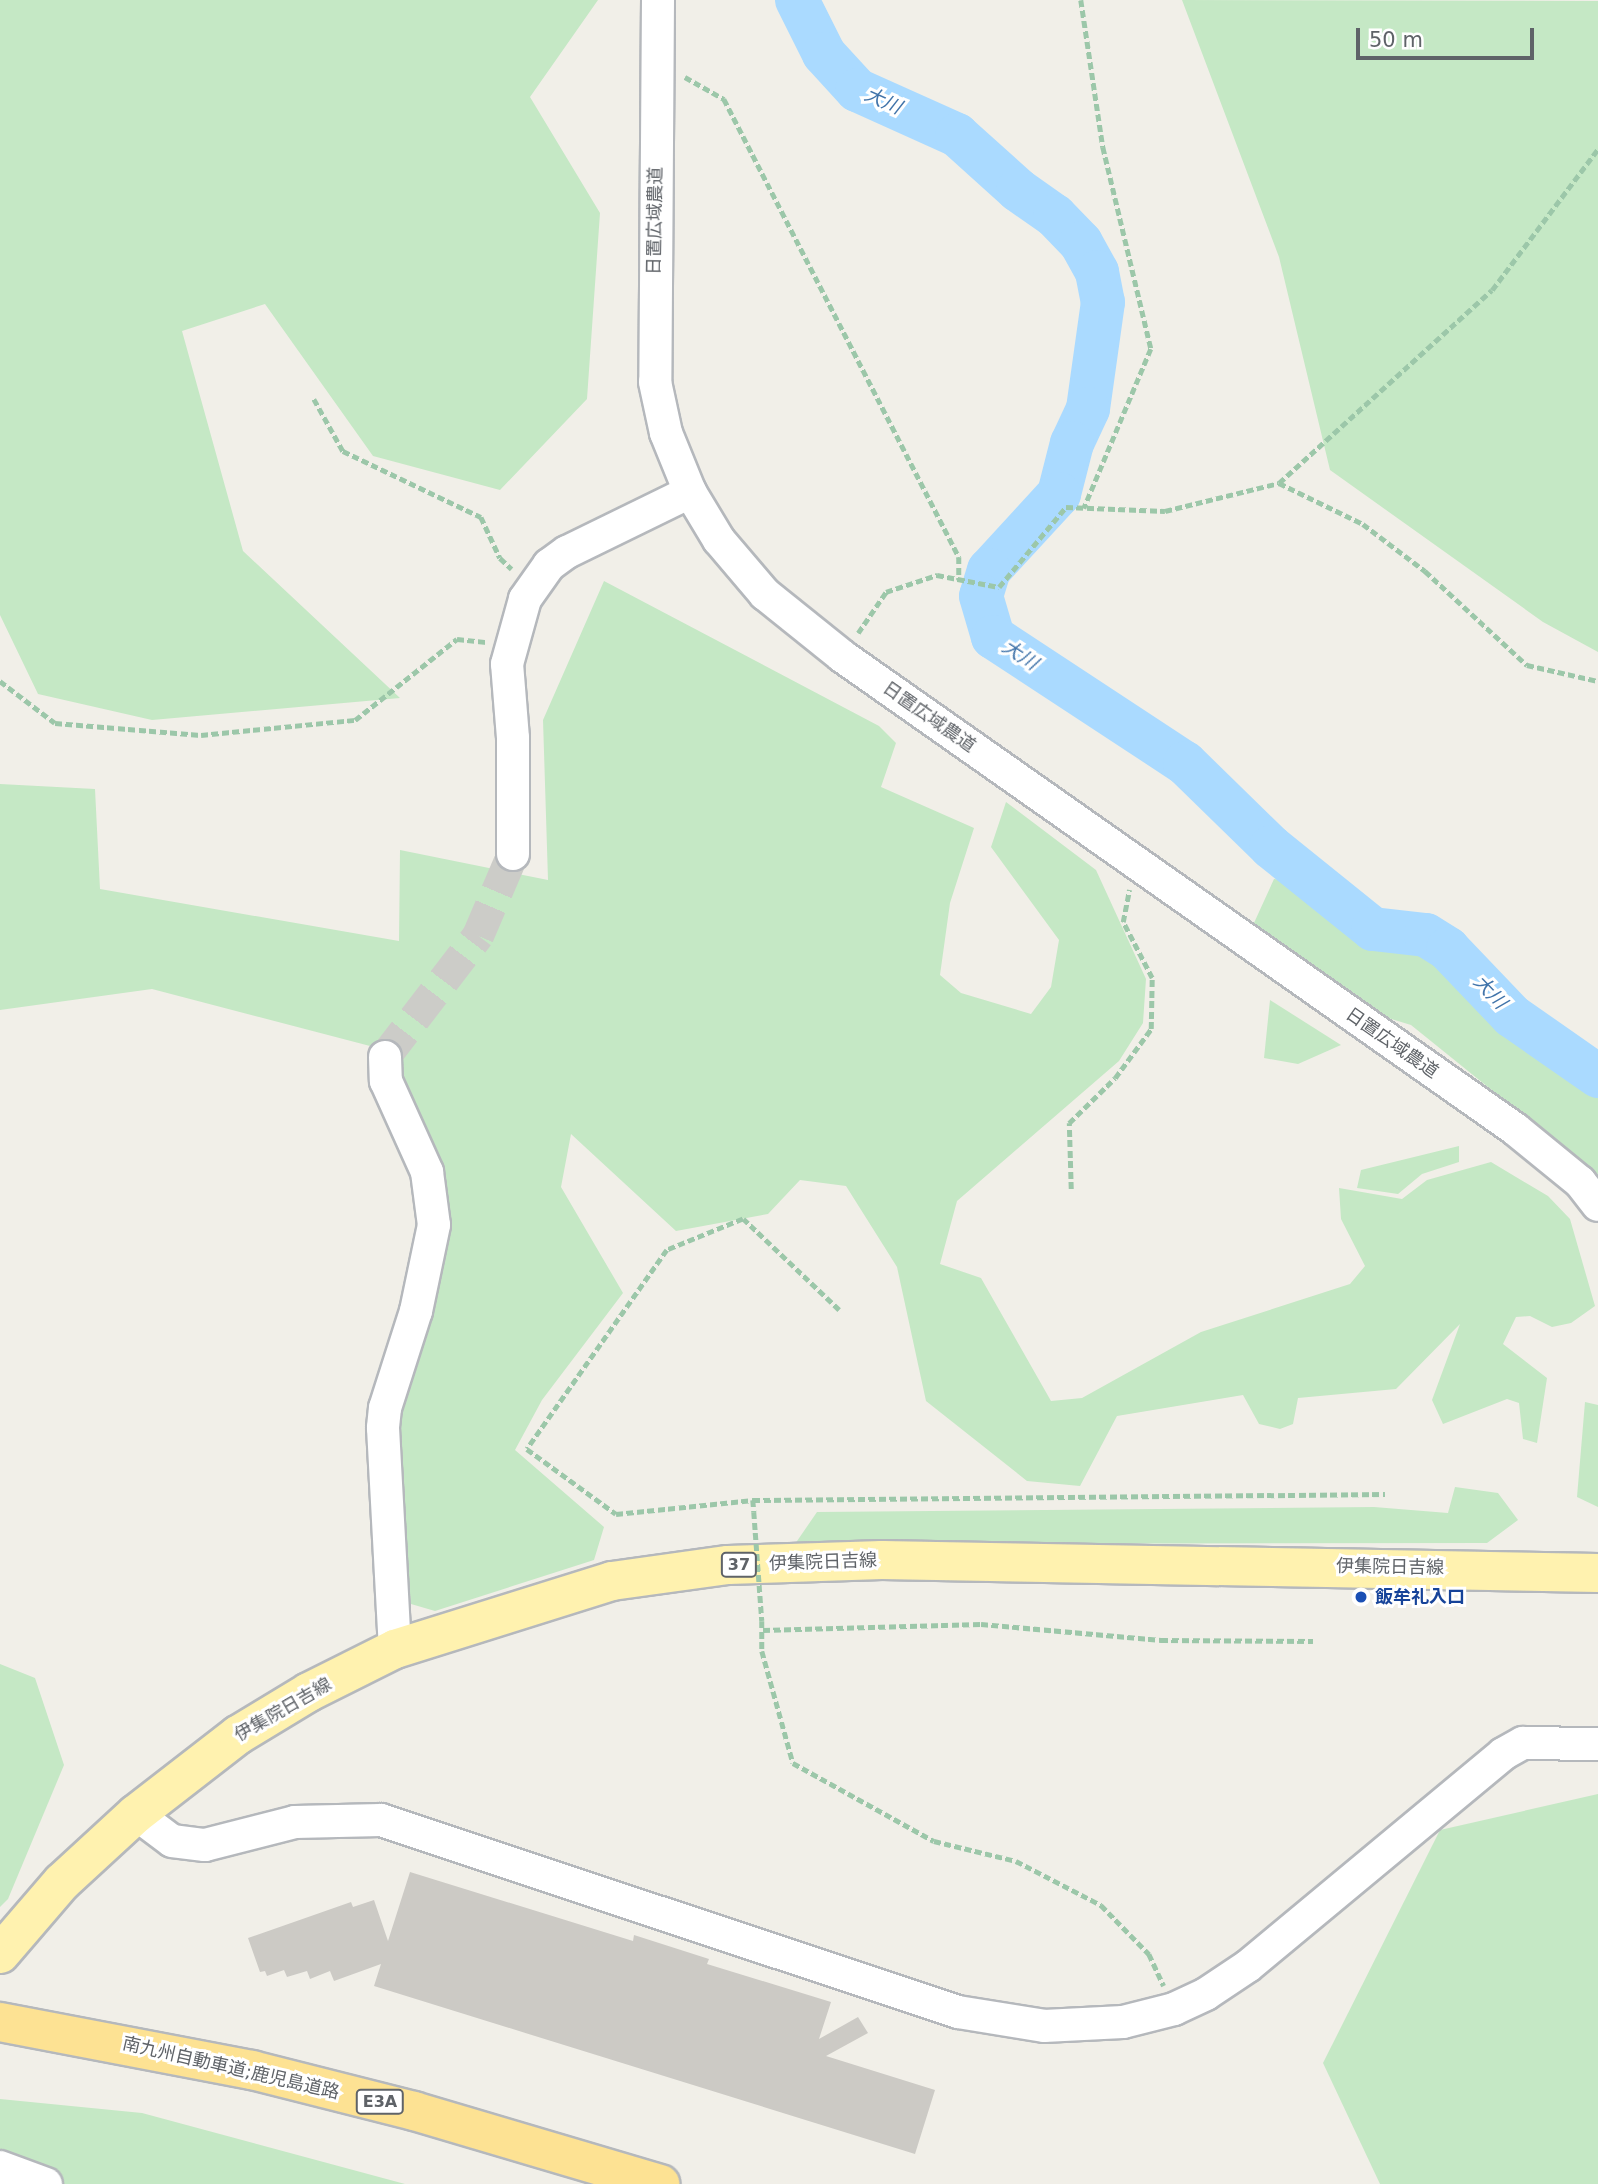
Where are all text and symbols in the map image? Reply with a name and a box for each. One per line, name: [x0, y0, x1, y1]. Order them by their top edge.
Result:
scale bar: [1360, 14, 1538, 58]
text: 50 m: [1369, 28, 1423, 52]
water label: 大川: [861, 83, 905, 119]
street label: 日置広域農道: [643, 167, 667, 275]
water label: 大川: [998, 635, 1042, 675]
street label: 日置広域農道: [879, 677, 979, 757]
water label: 大川: [1469, 970, 1511, 1014]
street label: 日置広域農道: [1342, 1003, 1442, 1083]
street label: 伊集院日吉線: [769, 1549, 877, 1575]
road number: 37: [720, 1553, 758, 1578]
street label: 伊集院日吉線: [1336, 1555, 1444, 1579]
place label: 飯牟礼入口: [1375, 1586, 1465, 1608]
marker: 飯牟礼入口: [1353, 1589, 1369, 1605]
street label: 伊集院日吉線: [231, 1674, 335, 1746]
street label: 南九州自動車道;鹿児島道路: [120, 2033, 342, 2103]
road number: E3A: [356, 2090, 404, 2114]

